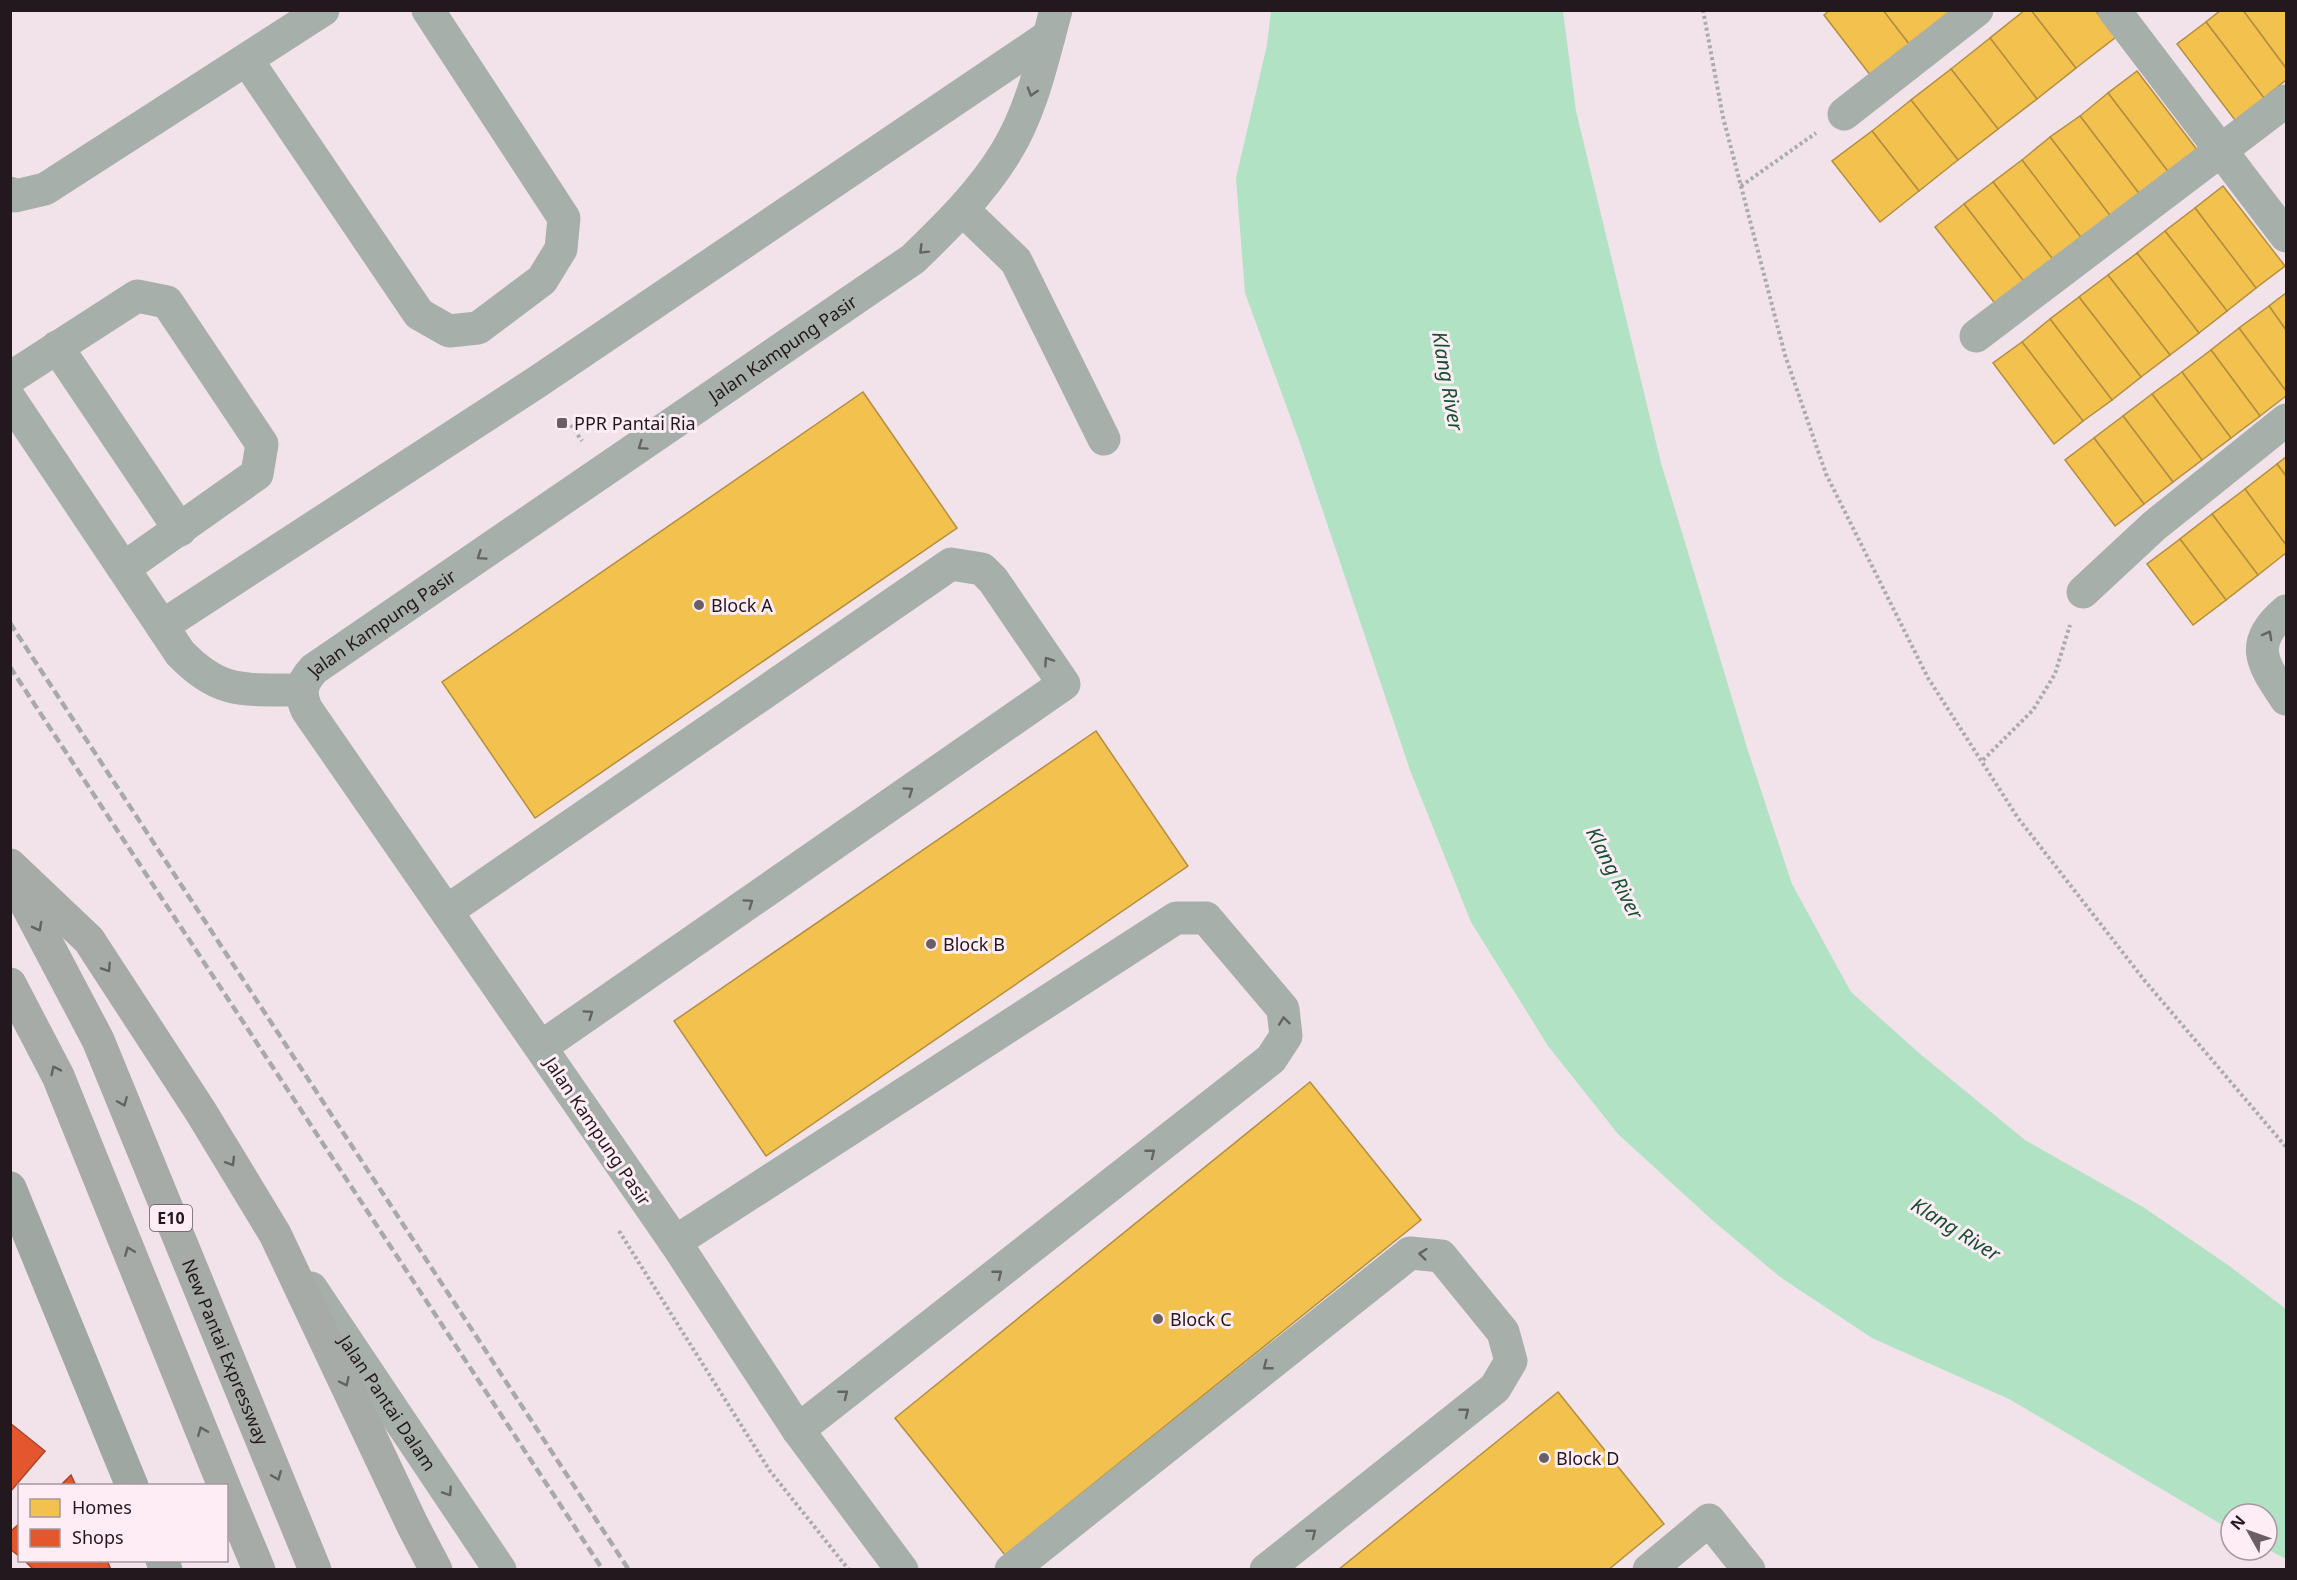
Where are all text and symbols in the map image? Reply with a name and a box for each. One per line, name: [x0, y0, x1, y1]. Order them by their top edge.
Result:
one-way arrow: [1027, 86, 1039, 97]
one-way arrow: [919, 243, 930, 254]
street label: Jalan Kampung Pasir: [702, 289, 862, 409]
water label: Klang River: [1426, 329, 1470, 434]
place label: PPR Pantai Ria: [574, 411, 696, 435]
marker: PPR Pantai Ria: [555, 416, 569, 430]
one-way arrow: [638, 439, 649, 450]
one-way arrow: [477, 549, 488, 560]
street label: Jalan Kampung Pasir: [300, 563, 461, 682]
place label: Block A: [711, 593, 773, 617]
marker: Block A: [692, 598, 706, 612]
one-way arrow: [2260, 631, 2272, 641]
one-way arrow: [1044, 657, 1055, 668]
one-way arrow: [902, 787, 913, 798]
water label: Klang River: [1580, 822, 1650, 925]
one-way arrow: [742, 899, 753, 910]
one-way arrow: [31, 920, 42, 931]
place label: Block B: [943, 932, 1005, 956]
marker: Block B: [924, 937, 938, 951]
one-way arrow: [100, 962, 112, 972]
one-way arrow: [582, 1010, 593, 1021]
one-way arrow: [1278, 1016, 1291, 1026]
street label: Jalan Kampung Pasir: [538, 1050, 657, 1210]
one-way arrow: [50, 1066, 62, 1077]
one-way arrow: [116, 1095, 128, 1106]
one-way arrow: [1144, 1150, 1155, 1161]
one-way arrow: [224, 1156, 236, 1166]
water label: Klang River: [1906, 1191, 2006, 1267]
road number: E10: [150, 1205, 192, 1231]
one-way arrow: [124, 1246, 136, 1257]
one-way arrow: [1418, 1248, 1427, 1261]
street label: New Pantai Expressway: [177, 1255, 275, 1449]
one-way arrow: [991, 1270, 1002, 1281]
place label: Block C: [1170, 1307, 1232, 1331]
marker: Block C: [1151, 1312, 1165, 1326]
street label: Jalan Pantai Dalam: [333, 1328, 442, 1475]
one-way arrow: [1263, 1358, 1274, 1369]
one-way arrow: [338, 1376, 350, 1387]
one-way arrow: [838, 1390, 849, 1401]
one-way arrow: [1458, 1409, 1469, 1420]
one-way arrow: [197, 1427, 209, 1438]
place label: Block D: [1556, 1446, 1619, 1470]
marker: Block D: [1537, 1451, 1551, 1465]
one-way arrow: [270, 1470, 282, 1481]
legend: [18, 1484, 228, 1562]
one-way arrow: [441, 1486, 452, 1497]
text: Homes: [72, 1495, 132, 1519]
north arrow: [2219, 1502, 2279, 1562]
text: N: [2225, 1510, 2250, 1534]
text: Shops: [72, 1525, 124, 1549]
one-way arrow: [1306, 1530, 1317, 1541]

